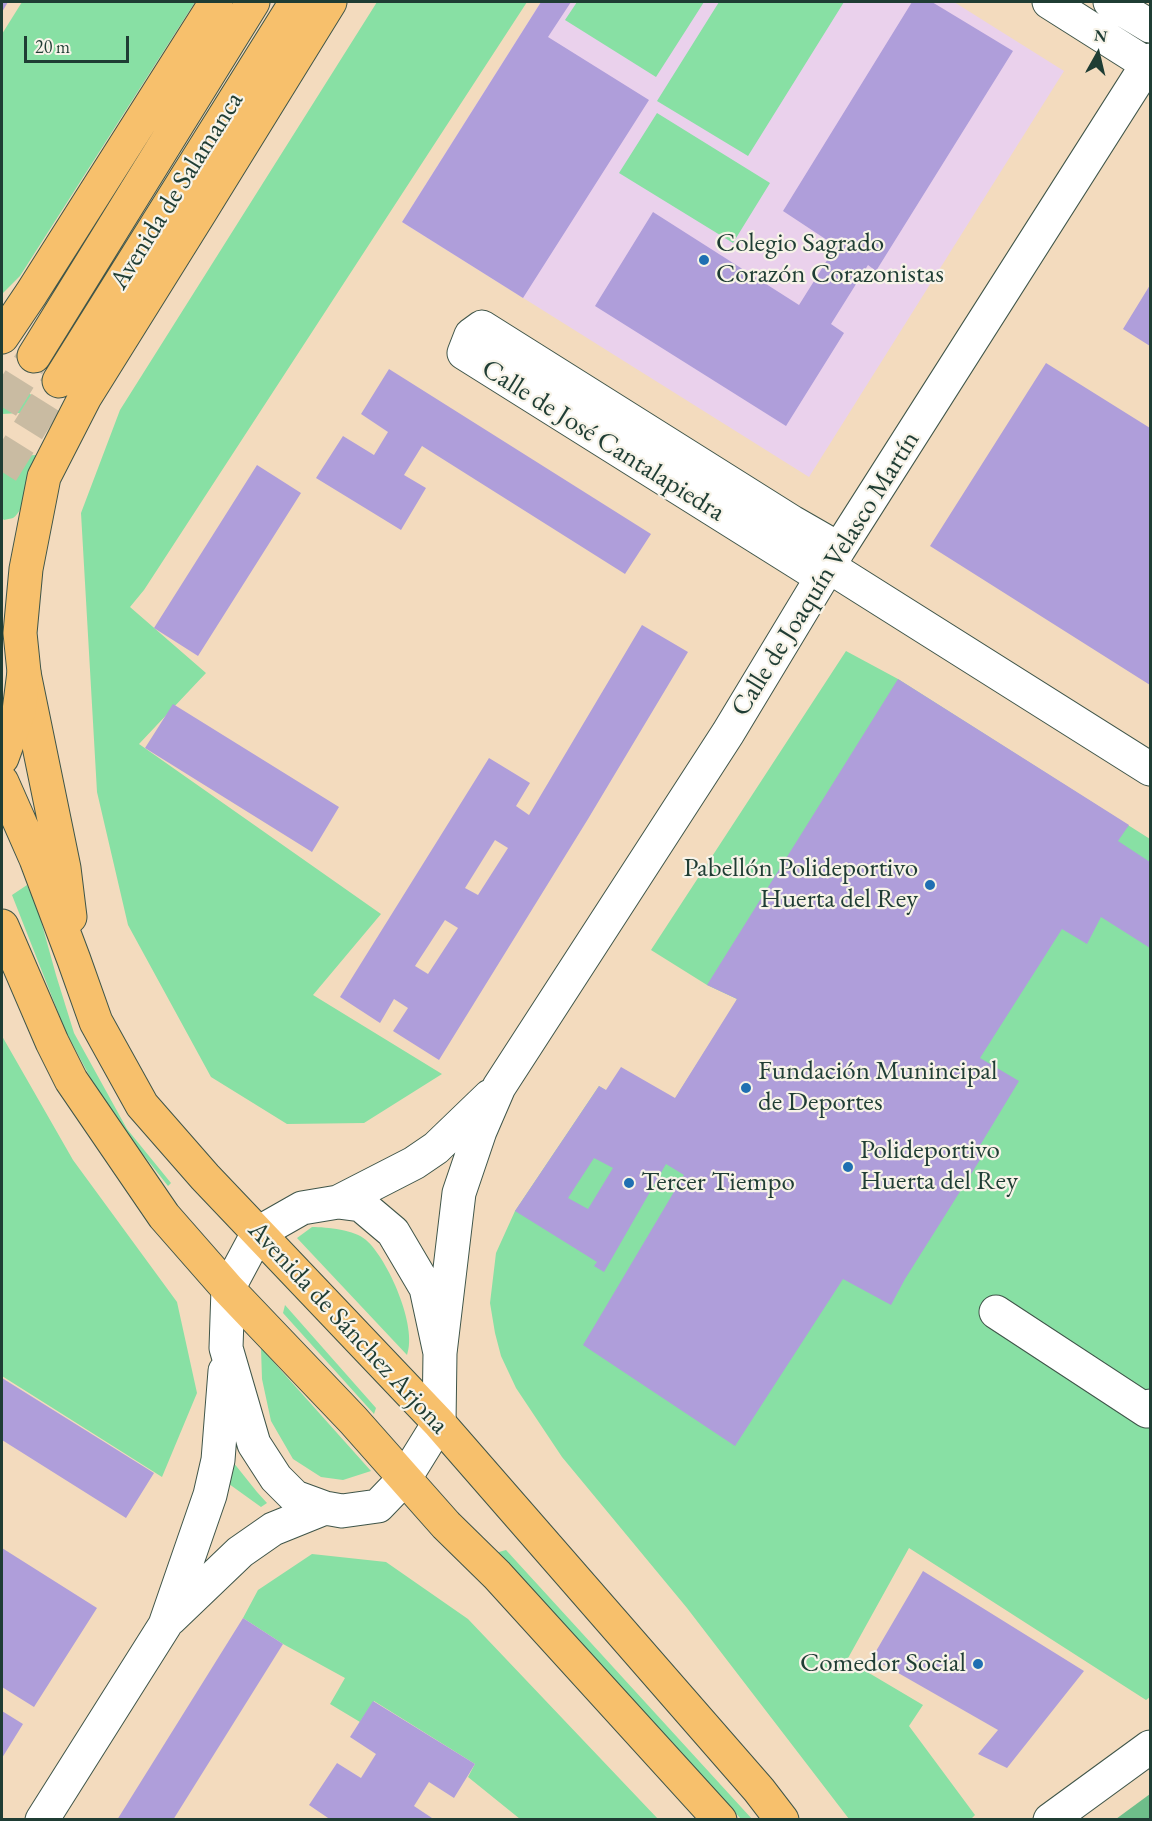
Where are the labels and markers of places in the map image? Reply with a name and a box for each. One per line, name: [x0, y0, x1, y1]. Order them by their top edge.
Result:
place label: Colegio Sagrado Corazón Corazonistas: [716, 228, 944, 291]
marker: Colegio Sagrado Corazón Corazonistas: [697, 253, 711, 267]
place label: Pabellón Polideportivo Huerta del Rey: [683, 853, 918, 916]
marker: Pabellón Polideportivo Huerta del Rey: [923, 878, 937, 892]
place label: Fundación Munincipal de Deportes: [758, 1056, 997, 1119]
marker: Fundación Munincipal de Deportes: [739, 1081, 753, 1095]
place label: Polideportivo Huerta del Rey: [860, 1135, 1018, 1198]
marker: Polideportivo Huerta del Rey: [841, 1160, 855, 1174]
place label: Tercer Tiempo: [641, 1167, 795, 1199]
marker: Tercer Tiempo: [622, 1176, 636, 1190]
place label: Comedor Social: [800, 1648, 966, 1680]
marker: Comedor Social: [971, 1657, 985, 1671]

